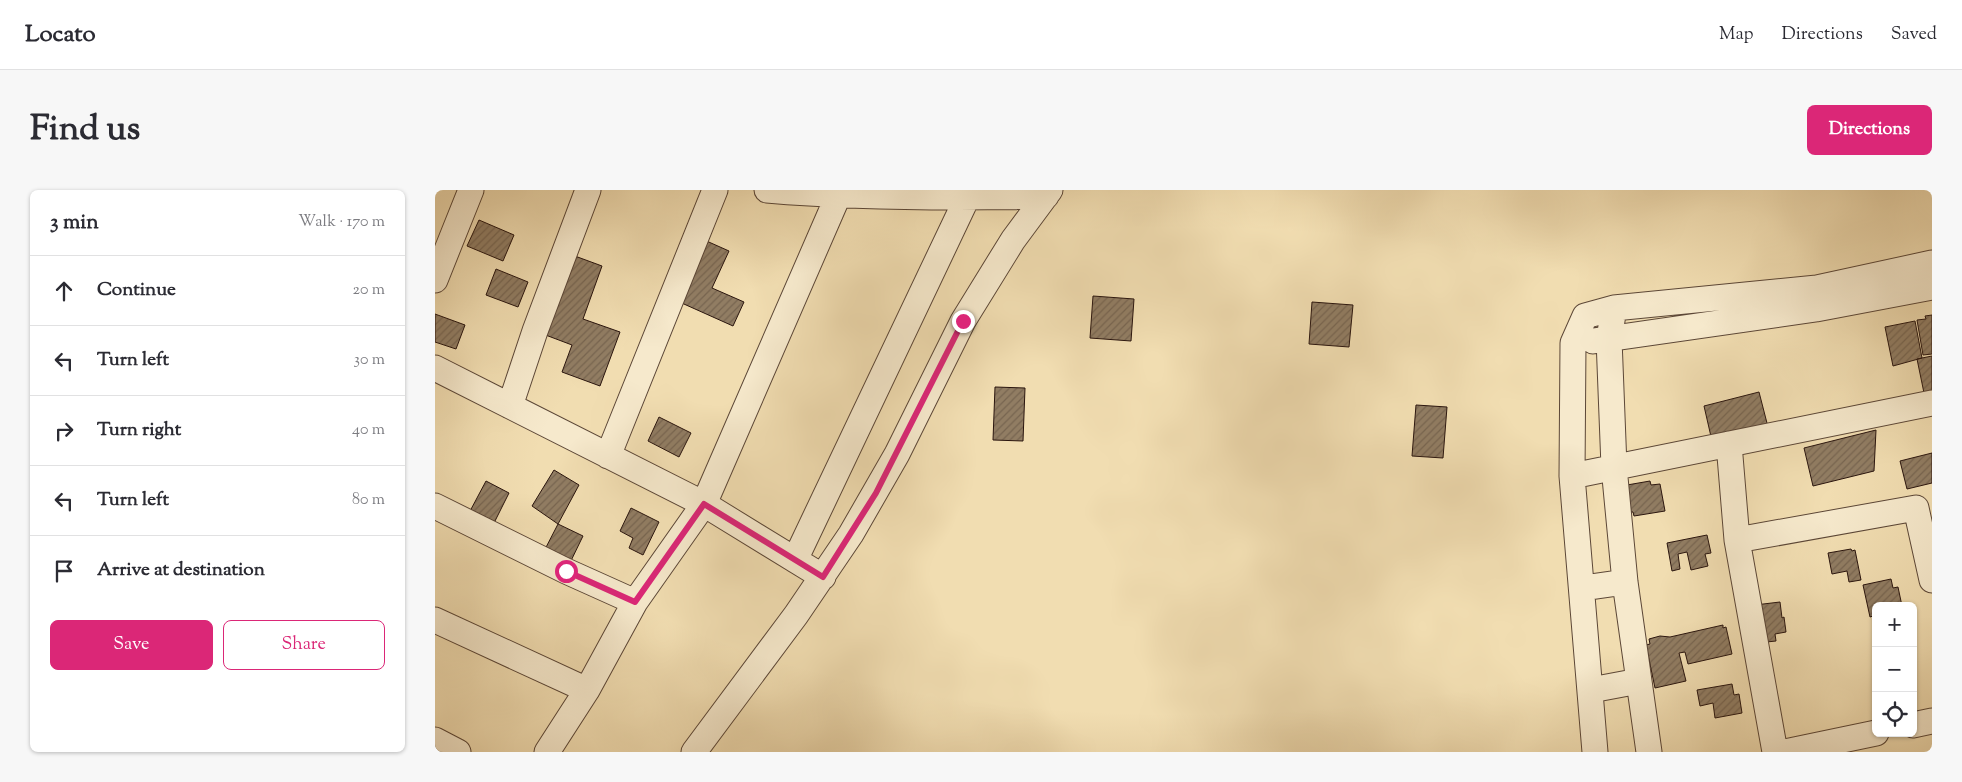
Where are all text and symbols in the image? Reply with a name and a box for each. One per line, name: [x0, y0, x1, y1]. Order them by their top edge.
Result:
text: Locato: [25, 18, 96, 52]
text: Map: [1719, 22, 1754, 48]
text: Directions: [1782, 22, 1863, 48]
text: Saved: [1891, 22, 1937, 48]
text: Find us: [30, 105, 140, 156]
button: Directions: [1807, 105, 1932, 155]
text: 3 min: [50, 208, 99, 238]
text: Walk · 170 m: [298, 211, 385, 234]
icon: ahead: [50, 277, 78, 305]
text: Continue: [97, 277, 176, 304]
text: 20 m: [352, 279, 385, 302]
route end: [952, 310, 975, 333]
icon: left: [50, 347, 78, 375]
text: Turn left: [97, 347, 169, 374]
text: 30 m: [354, 349, 385, 372]
icon: right: [50, 417, 78, 445]
text: Turn right: [97, 417, 181, 444]
text: 40 m: [352, 419, 385, 442]
icon: left: [50, 487, 78, 515]
text: Turn left: [97, 487, 169, 514]
text: 80 m: [352, 489, 385, 512]
icon: arrive: [50, 557, 78, 585]
text: Arrive at destination: [97, 557, 265, 584]
route start: [555, 560, 578, 583]
map controls: [1872, 602, 1917, 737]
button: +: [1872, 602, 1917, 647]
button: Save: [50, 620, 213, 670]
button: Share: [223, 620, 385, 670]
button: −: [1872, 647, 1917, 692]
button: locate: [1872, 692, 1917, 737]

